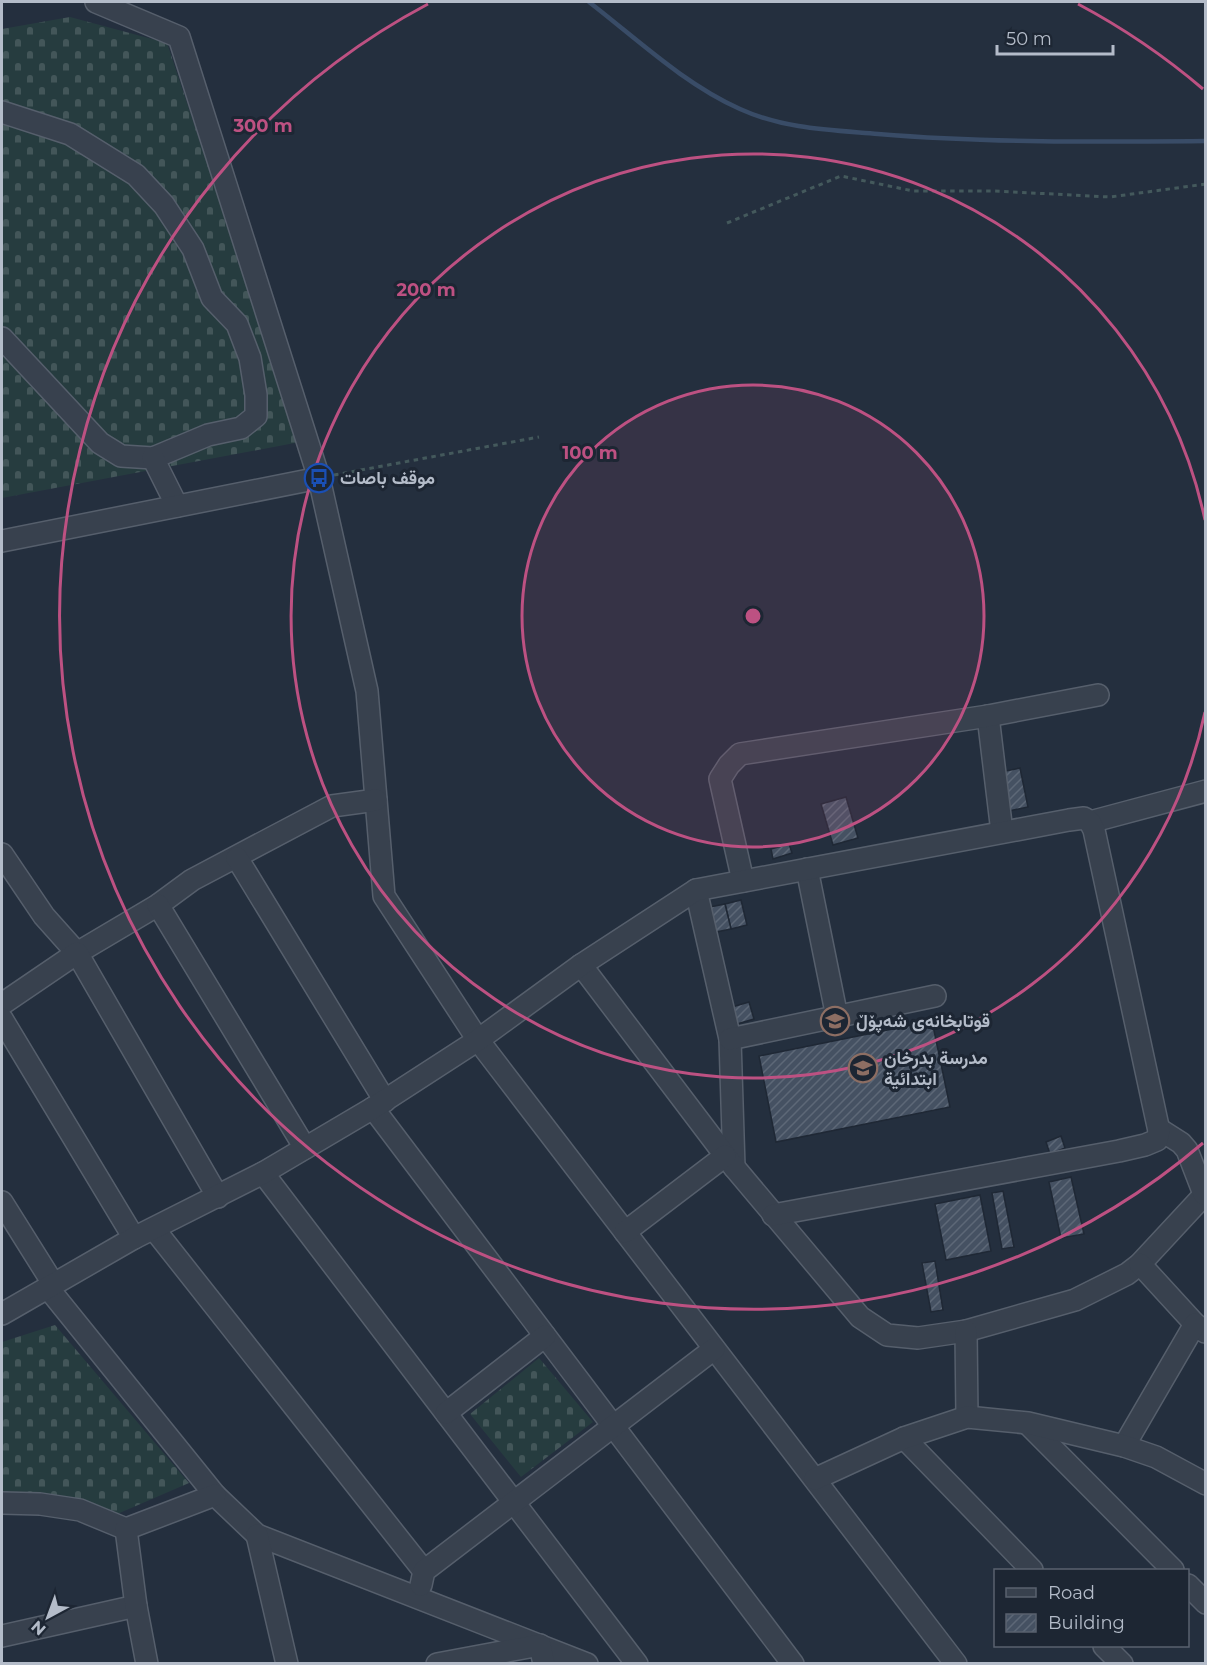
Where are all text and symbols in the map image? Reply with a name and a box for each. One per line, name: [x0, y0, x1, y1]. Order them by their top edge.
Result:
scale bar: [997, 18, 1112, 56]
text: 50 m: [1006, 28, 1052, 50]
text: 300 m: [232, 115, 293, 137]
text: 200 m: [396, 279, 456, 301]
text: 100 m: [562, 442, 618, 464]
bus stop icon: موقف باصات: [303, 462, 335, 494]
place label: موقف باصات: [340, 467, 435, 489]
centre of rings: [743, 606, 763, 626]
school or university icon: قوتابخانەی شەپۆڵ: [819, 1005, 851, 1037]
place label: قوتابخانەی شەپۆڵ: [856, 1010, 990, 1033]
place label: مدرسة بدرخان ابتدائية: [884, 1047, 988, 1090]
school or university icon: مدرسة بدرخان ابتدائية: [847, 1052, 879, 1084]
legend: [994, 1569, 1189, 1647]
text: Road: [1048, 1582, 1095, 1604]
north arrow: [18, 1587, 78, 1647]
text: Building: [1048, 1612, 1125, 1634]
text: N: [27, 1617, 50, 1639]

